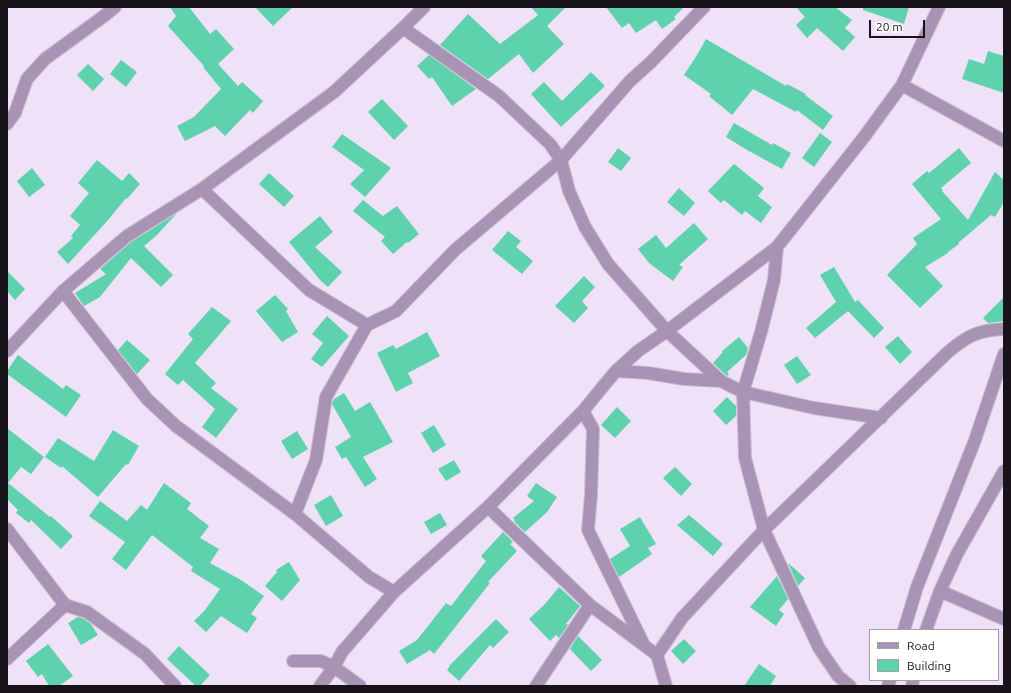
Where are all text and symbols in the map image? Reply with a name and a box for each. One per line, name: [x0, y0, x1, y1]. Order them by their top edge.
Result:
scale bar: [871, 12, 927, 38]
text: 20 m: [876, 20, 903, 33]
legend: [869, 629, 999, 681]
text: Road: [907, 639, 935, 652]
text: Building: [907, 659, 951, 672]

